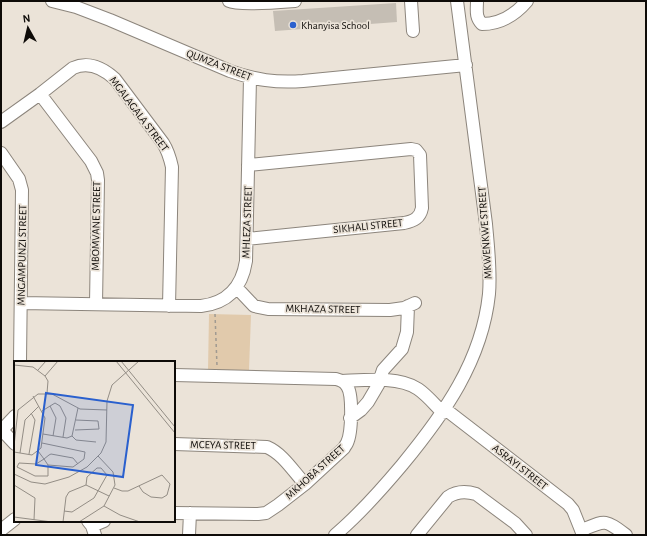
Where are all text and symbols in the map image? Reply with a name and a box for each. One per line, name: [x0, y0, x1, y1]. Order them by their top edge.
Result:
north arrow: [8, 8, 48, 48]
text: N: [22, 13, 31, 25]
marker: Khanyisa School: [288, 20, 298, 30]
place label: Khanyisa School: [301, 20, 370, 31]
street label: QUMZA STREET: [185, 47, 254, 83]
street label: MGALAGALA STREET: [107, 74, 171, 154]
street label: MBOMVANE STREET: [90, 181, 102, 271]
street label: MHLEZA STREET: [240, 185, 254, 258]
street label: MKWENKWE STREET: [476, 186, 494, 280]
street label: MNGAMPUNZI STREET: [16, 204, 28, 306]
street label: SIKHALI STREET: [333, 217, 404, 235]
street label: MKHAZA STREET: [285, 303, 361, 315]
inset map: [14, 361, 175, 522]
street label: MCEYA STREET: [190, 439, 257, 451]
street label: MKHOBA STREET: [283, 442, 347, 501]
street label: ASRAYI STREET: [490, 442, 550, 492]

